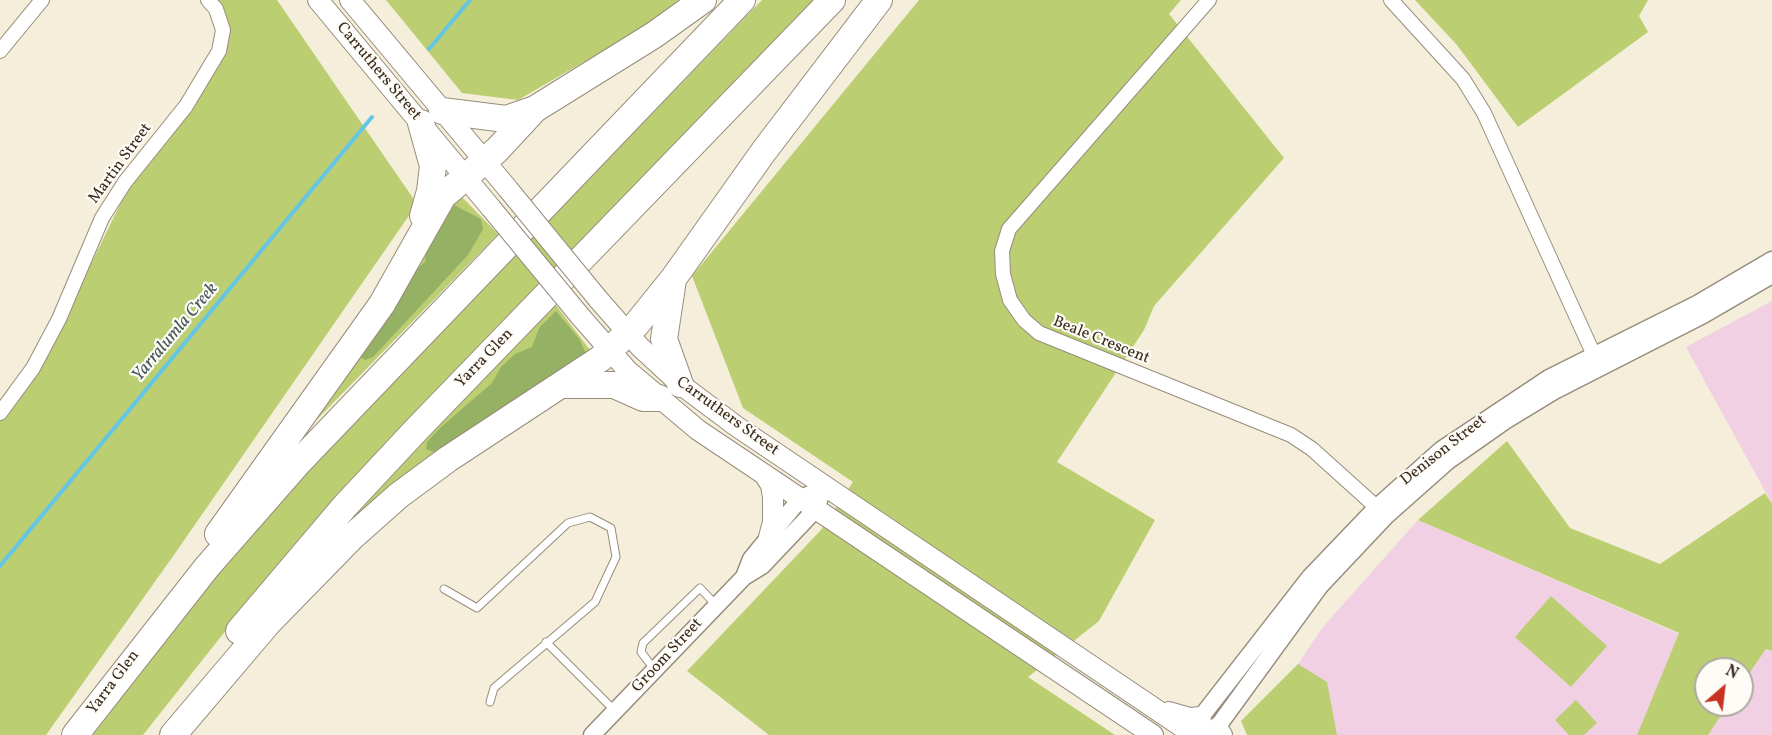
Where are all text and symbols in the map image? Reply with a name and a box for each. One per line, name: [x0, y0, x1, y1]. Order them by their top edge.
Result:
street label: Carruthers Street: [331, 19, 425, 125]
street label: Martin Street: [85, 120, 157, 208]
water label: Yarralumla Creek: [128, 279, 224, 387]
street label: Beale Crescent: [1050, 313, 1152, 369]
street label: Yarra Glen: [452, 325, 518, 393]
street label: Carruthers Street: [672, 373, 782, 461]
street label: Denison Street: [1397, 412, 1491, 490]
street label: Groom Street: [629, 615, 707, 697]
street label: Yarra Glen: [84, 647, 144, 719]
north arrow: [1694, 657, 1754, 717]
text: N: [1721, 660, 1742, 685]

